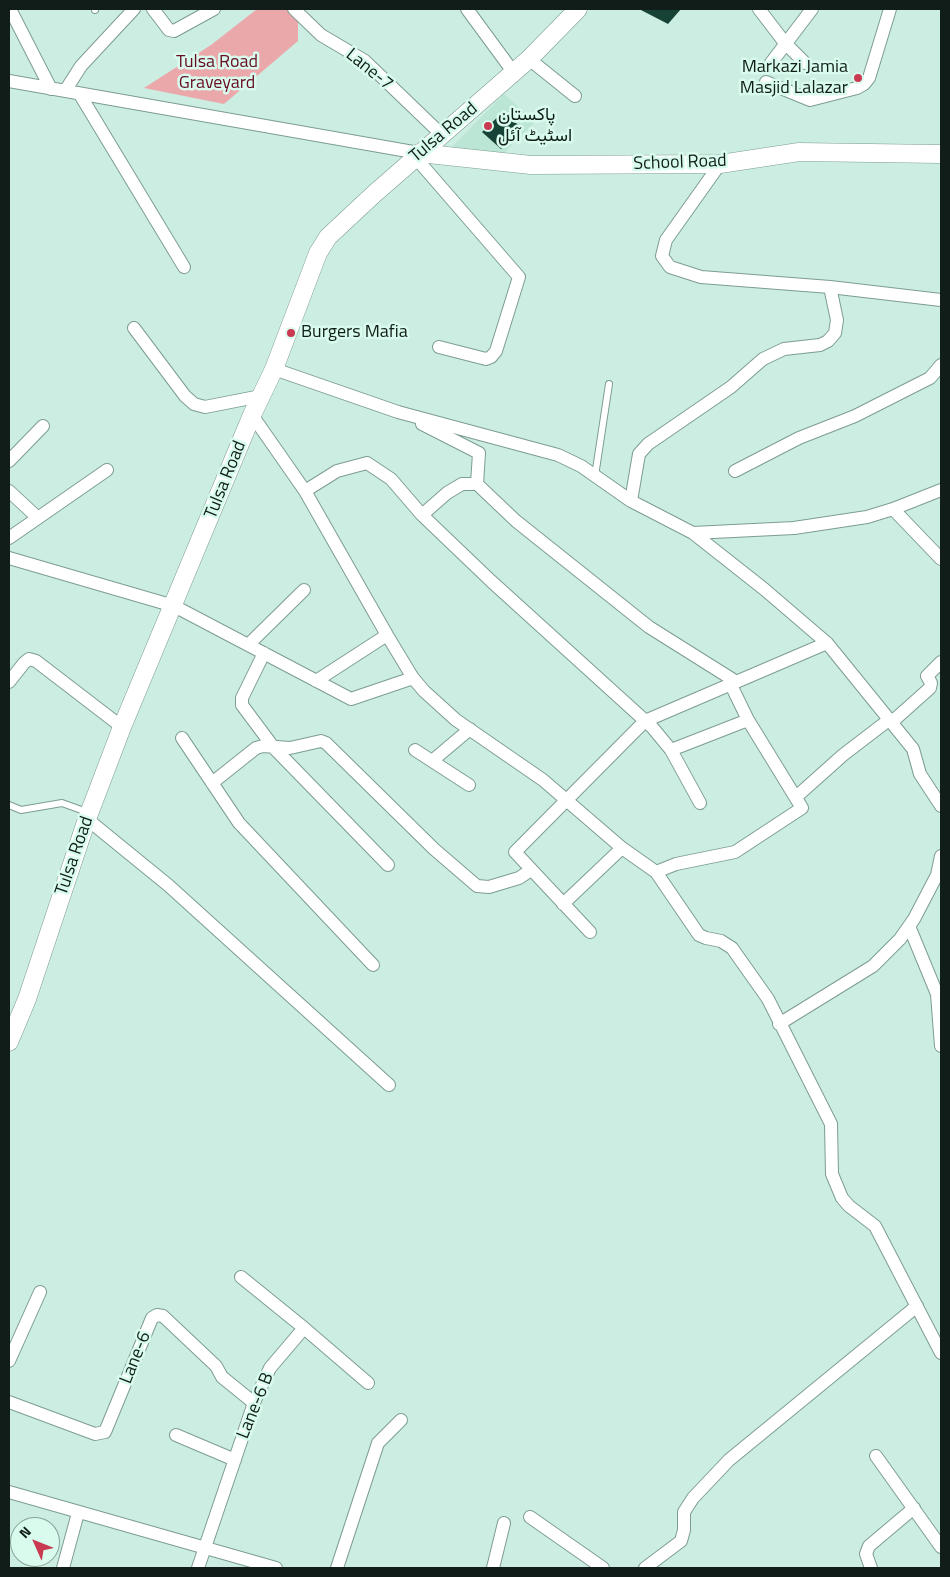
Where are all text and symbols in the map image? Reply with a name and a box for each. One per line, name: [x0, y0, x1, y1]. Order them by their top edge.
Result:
street label: Lane-7: [341, 45, 397, 95]
park label: Tulsa Road Graveyard: [176, 52, 258, 94]
place label: Markazi Jamia Masjid Lalazar: [740, 57, 848, 100]
marker: Markazi Jamia Masjid Lalazar: [852, 72, 864, 84]
street label: Tulsa Road: [406, 98, 482, 168]
place label: پاکستان اسٹیٹ آئل: [498, 105, 572, 148]
marker: پاکستان اسٹیٹ آئل: [482, 120, 494, 132]
street label: School Road: [633, 151, 727, 175]
place label: Burgers Mafia: [301, 322, 408, 344]
marker: Burgers Mafia: [285, 327, 297, 339]
street label: Tulsa Road: [201, 438, 251, 522]
street label: Tulsa Road: [51, 814, 99, 898]
street label: Lane-6: [116, 1329, 156, 1387]
street label: Lane-6 B: [233, 1370, 279, 1442]
north arrow: [10, 1517, 60, 1567]
text: N: [14, 1521, 35, 1543]

